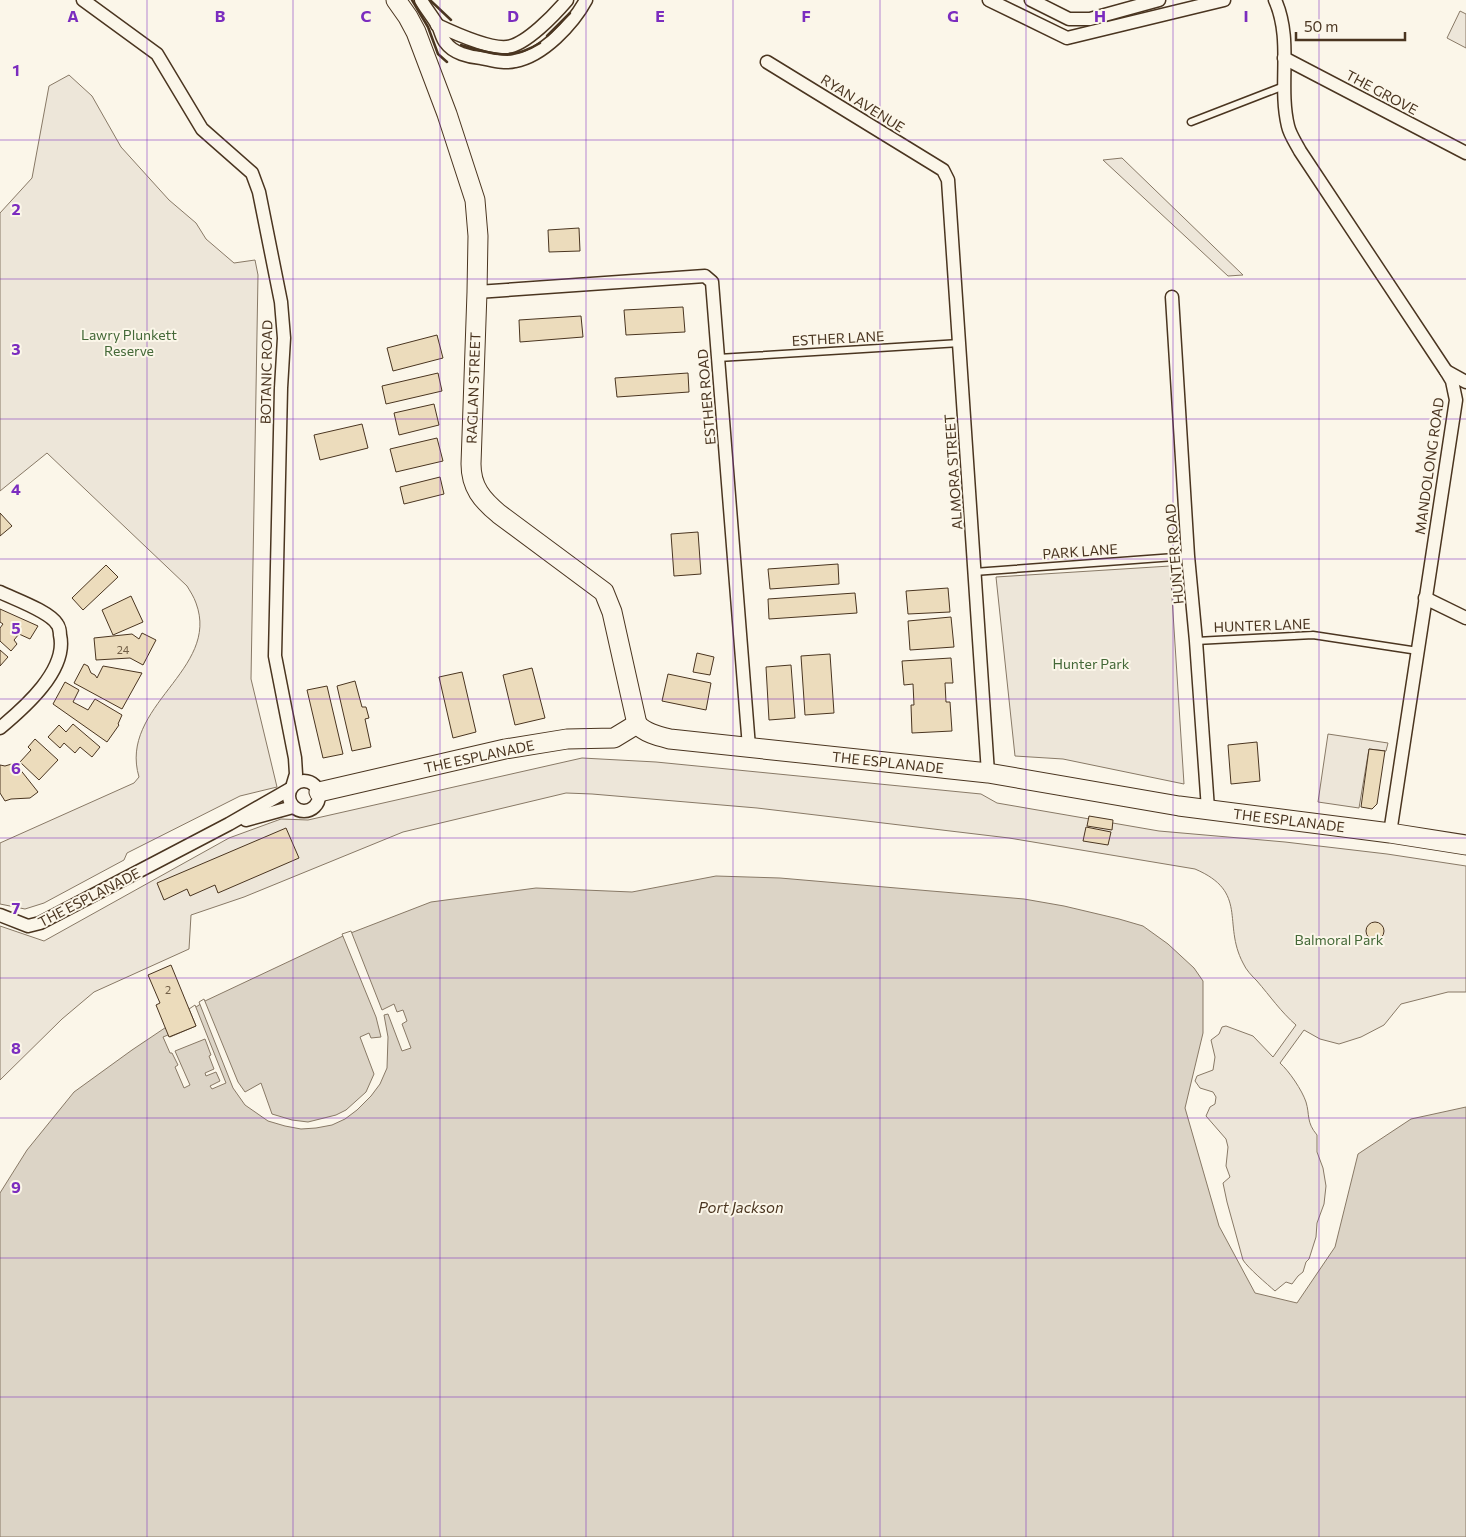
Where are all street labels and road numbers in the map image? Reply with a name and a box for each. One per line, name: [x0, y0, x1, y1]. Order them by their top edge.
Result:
street label: THE GROVE: [1343, 66, 1421, 118]
street label: RYAN AVENUE: [818, 70, 908, 136]
street label: BOTANIC ROAD: [257, 320, 275, 424]
street label: ESTHER LANE: [791, 327, 885, 349]
street label: RAGLAN STREET: [463, 332, 483, 444]
street label: ESTHER ROAD: [693, 348, 719, 446]
street label: MANDOLONG ROAD: [1411, 396, 1447, 536]
street label: ALMORA STREET: [940, 414, 966, 530]
street label: HUNTER ROAD: [1161, 503, 1187, 605]
street label: PARK LANE: [1042, 540, 1118, 562]
street label: HUNTER LANE: [1213, 615, 1311, 635]
street label: THE ESPLANADE: [422, 736, 536, 776]
street label: THE ESPLANADE: [831, 748, 945, 776]
street label: THE ESPLANADE: [1232, 805, 1346, 835]
street label: THE ESPLANADE: [35, 864, 143, 930]

